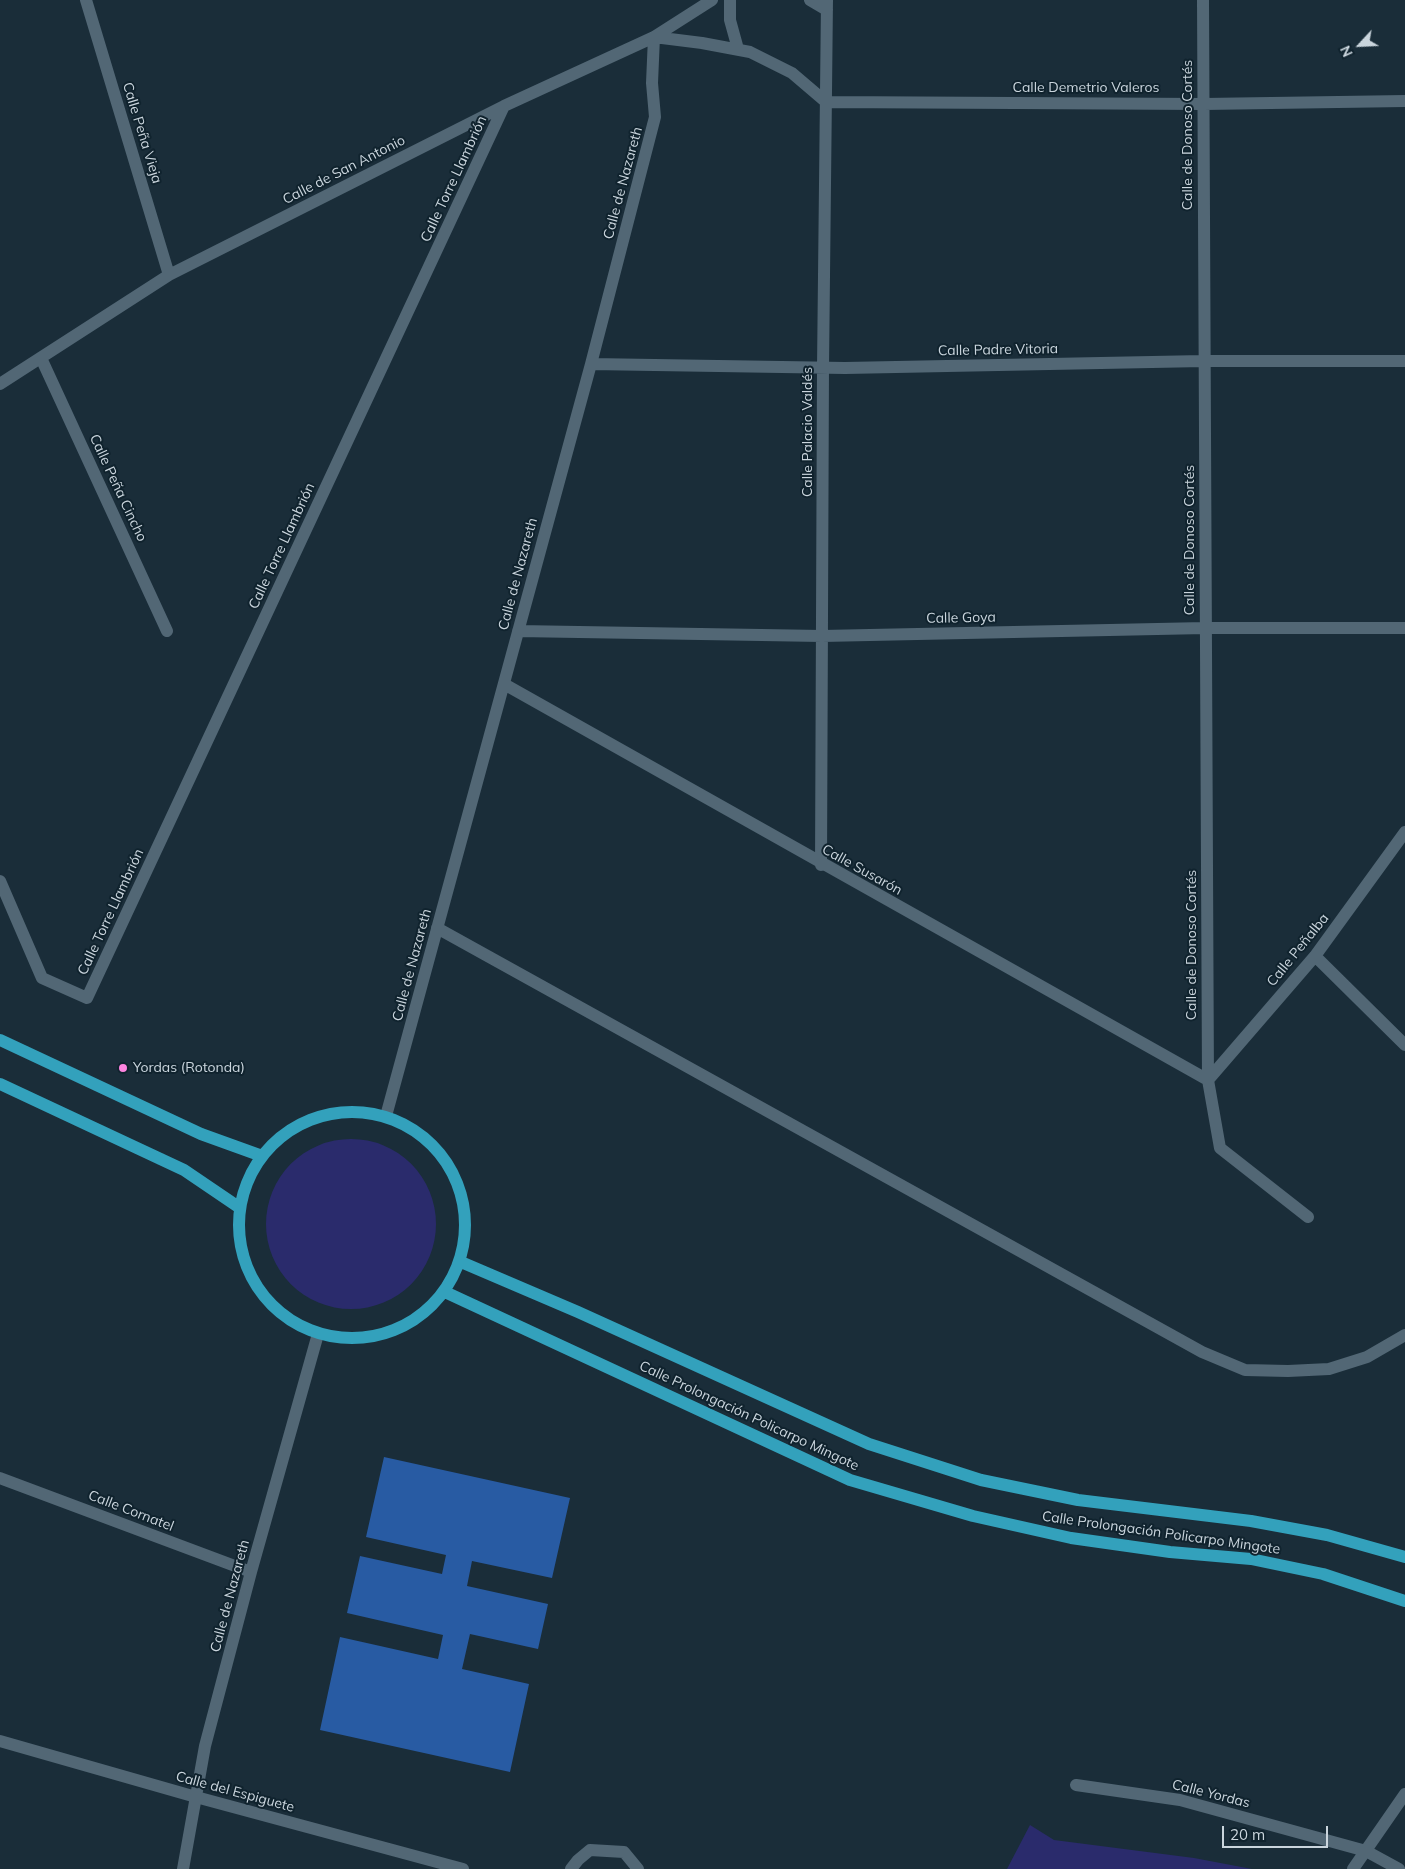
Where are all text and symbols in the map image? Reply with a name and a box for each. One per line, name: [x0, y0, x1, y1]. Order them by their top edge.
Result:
north arrow: [1335, 20, 1385, 70]
text: N: [1336, 43, 1357, 60]
street label: Calle de Donoso Cortés: [1180, 60, 1196, 210]
street label: Calle Peña Vieja: [119, 80, 165, 186]
street label: Calle Demetrio Valeros: [1013, 80, 1159, 96]
street label: Calle Torre Llambrión: [417, 113, 491, 245]
street label: Calle de Nazareth: [600, 125, 646, 241]
street label: Calle de San Antonio: [280, 132, 408, 208]
street label: Calle Padre Vitoria: [938, 341, 1058, 359]
street label: Calle Palacio Valdés: [800, 367, 816, 497]
street label: Calle Peña Cincho: [86, 432, 150, 544]
street label: Calle de Donoso Cortés: [1182, 465, 1198, 615]
street label: Calle Torre Llambrión: [245, 480, 319, 612]
street label: Calle de Nazareth: [495, 516, 541, 632]
street label: Calle Goya: [926, 609, 996, 627]
street label: Calle Susarón: [819, 841, 905, 899]
street label: Calle Torre Llambrión: [74, 846, 148, 978]
street label: Calle de Donoso Cortés: [1184, 870, 1200, 1020]
street label: Calle de Nazareth: [389, 907, 435, 1023]
street label: Calle Peñalba: [1264, 910, 1332, 990]
place label: Yordas (Rotonda): [133, 1060, 245, 1076]
marker: Yordas (Rotonda): [117, 1062, 129, 1074]
street label: Calle Prolongación Policarpo Mingote: [637, 1358, 861, 1474]
street label: Calle Cornatel: [86, 1487, 176, 1535]
street label: Calle Prolongación Policarpo Mingote: [1041, 1508, 1281, 1558]
street label: Calle de Nazareth: [207, 1538, 253, 1654]
street label: Calle del Espiguete: [174, 1768, 296, 1816]
street label: Calle Yordas: [1170, 1776, 1252, 1812]
scale bar: [1225, 1816, 1331, 1848]
text: 20 m: [1230, 1825, 1265, 1844]

